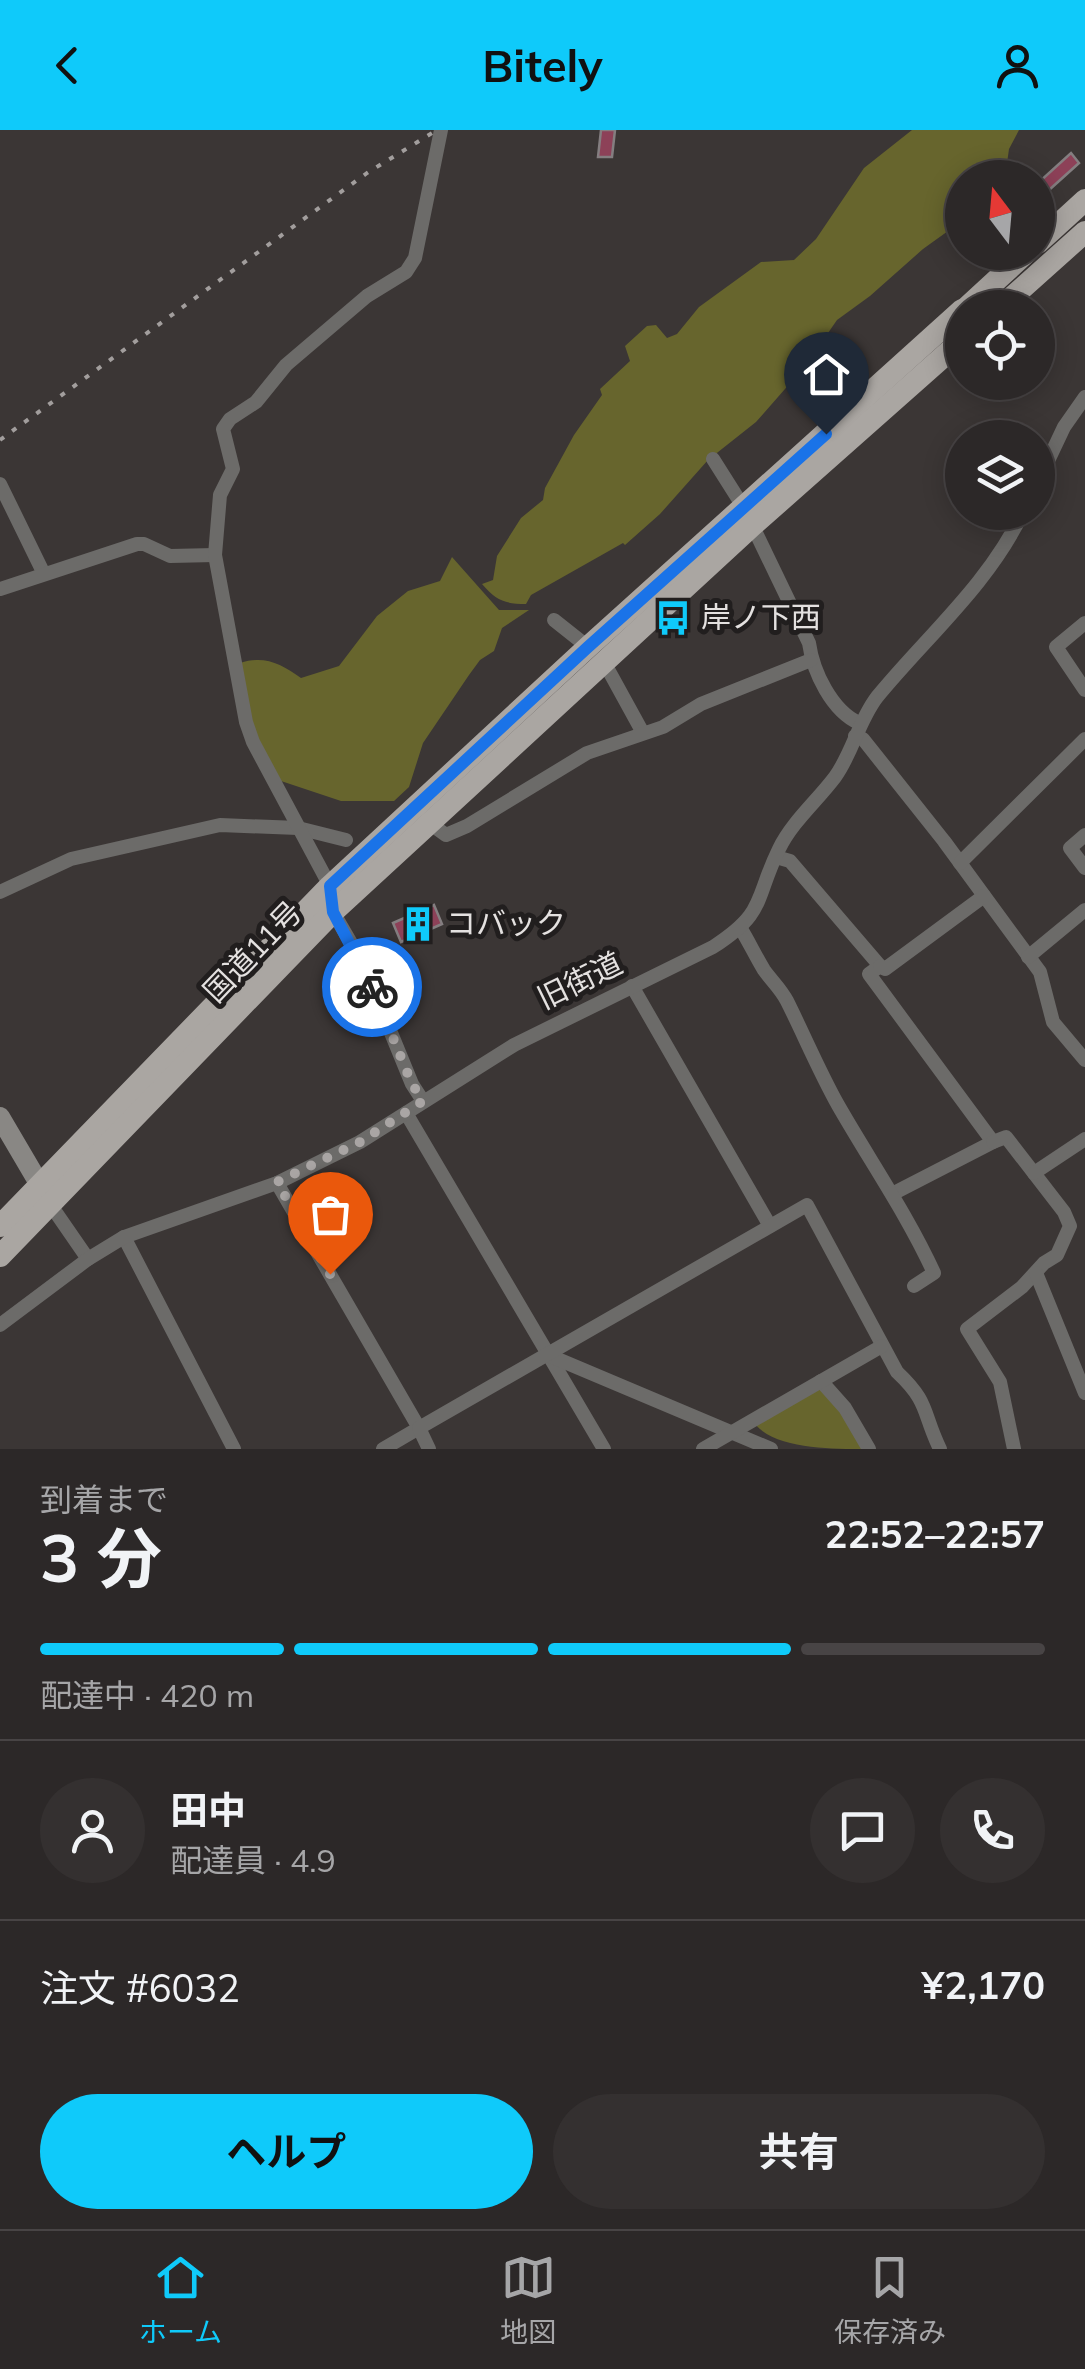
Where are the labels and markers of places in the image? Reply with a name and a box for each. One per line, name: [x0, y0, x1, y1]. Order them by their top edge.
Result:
pin: [784, 332, 869, 435]
place label: 岸ノ下西: [701, 598, 821, 636]
bus stop icon: 岸ノ下西: [654, 599, 692, 637]
place label: コバック: [446, 904, 566, 942]
building icon: コバック: [399, 905, 437, 943]
pin: [288, 1172, 373, 1275]

